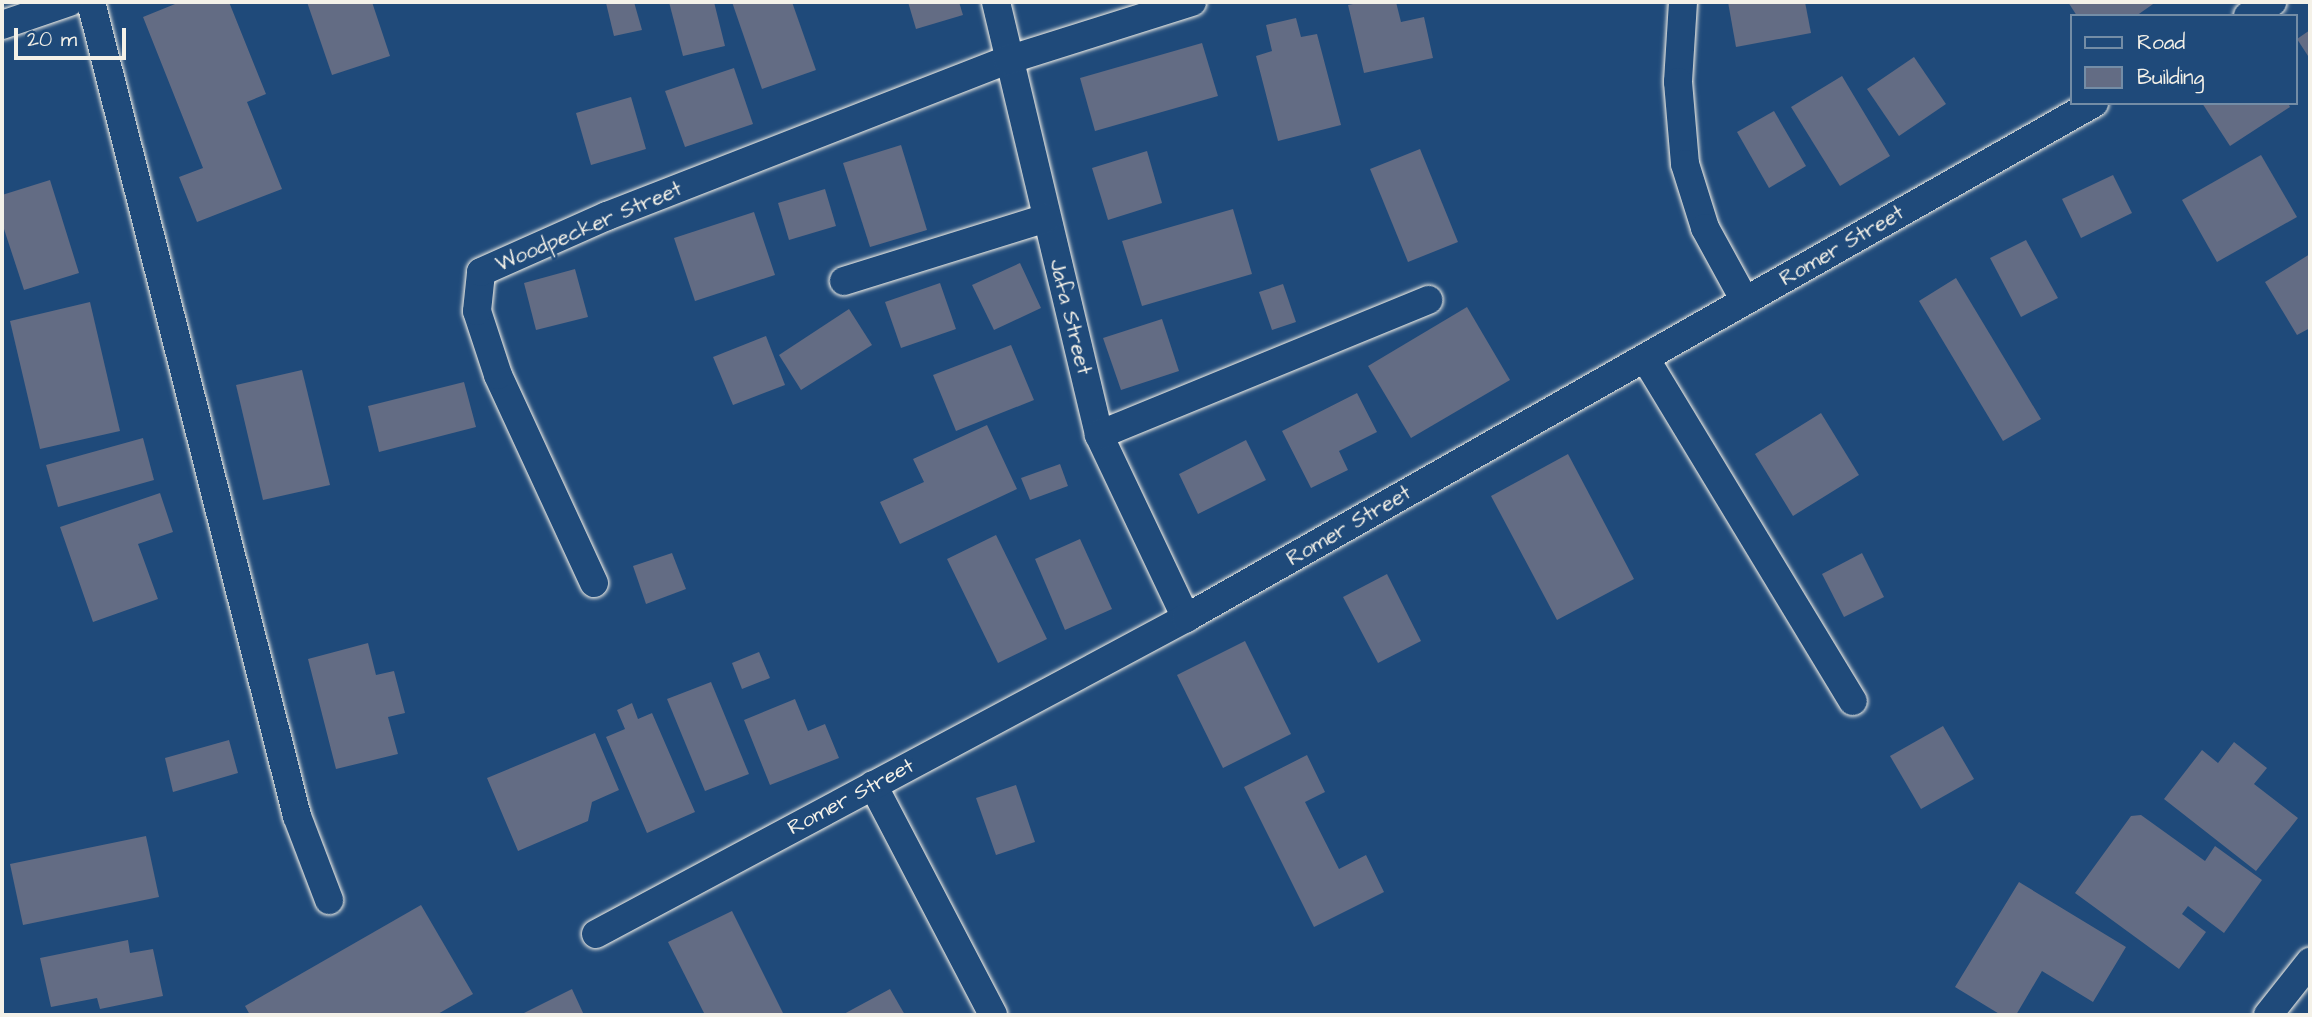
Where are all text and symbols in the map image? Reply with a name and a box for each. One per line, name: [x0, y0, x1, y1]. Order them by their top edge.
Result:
scale bar: [18, 14, 130, 58]
legend: [2070, 14, 2298, 105]
text: 20 m: [27, 25, 77, 54]
text: Road: [2137, 28, 2185, 57]
text: Building: [2137, 63, 2204, 92]
street label: Woodpecker Street: [492, 176, 686, 278]
street label: Romer Street: [1775, 200, 1909, 292]
street label: Jafa Street: [1043, 257, 1097, 377]
street label: Romer Street: [1282, 480, 1416, 572]
street label: Romer Street: [784, 753, 918, 841]

